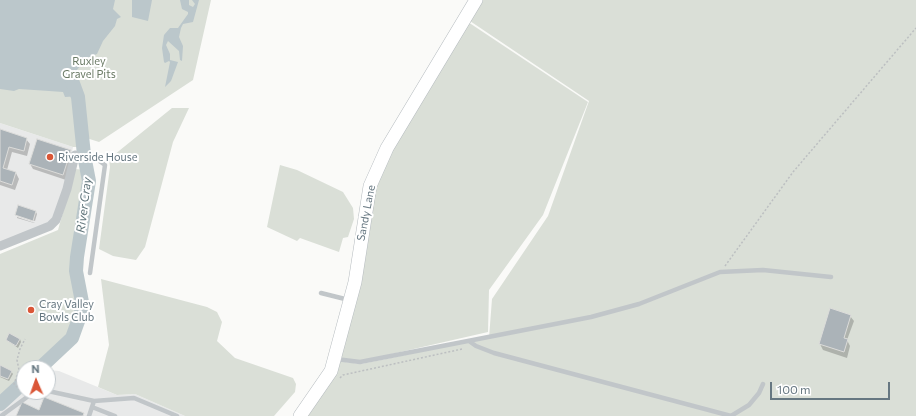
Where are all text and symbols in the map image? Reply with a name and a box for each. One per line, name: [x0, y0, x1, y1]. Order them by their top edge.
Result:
park label: Ruxley Gravel Pits: [62, 54, 116, 80]
place label: Riverside House: [58, 150, 138, 164]
marker: Riverside House: [45, 152, 55, 162]
water label: River Cray: [73, 176, 95, 234]
street label: Sandy Lane: [354, 184, 378, 242]
place label: Cray Valley Bowls Club: [39, 297, 94, 323]
marker: Cray Valley Bowls Club: [26, 305, 36, 315]
north arrow: [16, 360, 56, 400]
text: N: [31, 362, 40, 375]
scale bar: [772, 374, 892, 400]
text: 100 m: [777, 382, 811, 396]

